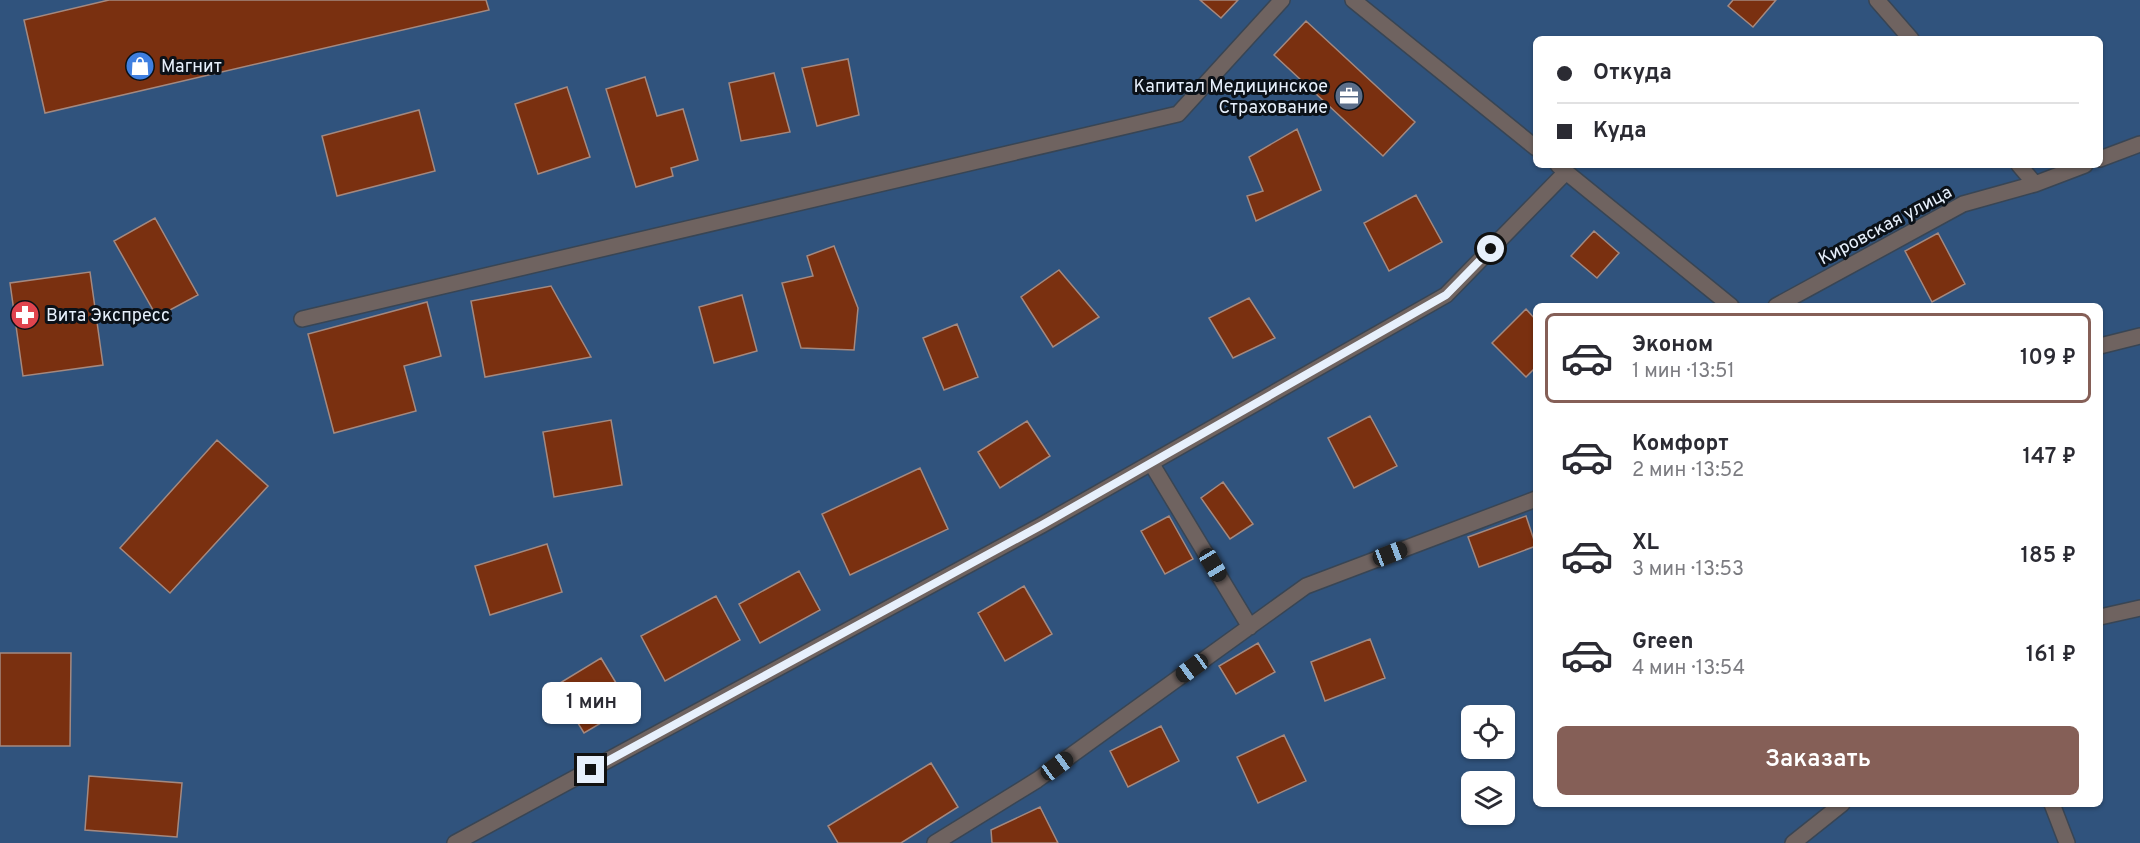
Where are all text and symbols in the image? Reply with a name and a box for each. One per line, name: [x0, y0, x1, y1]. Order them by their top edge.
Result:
shop icon: Магнит: [124, 50, 156, 82]
place label: Магнит: [161, 56, 222, 79]
text: Откуда: [1593, 60, 1672, 87]
place label: Капитал Медицинское Страхование: [1134, 76, 1328, 120]
office icon: Капитал Медицинское Страхование: [1333, 80, 1365, 112]
text: Куда: [1593, 118, 1647, 145]
street label: Кировская улица: [1815, 181, 1956, 271]
route start: [1477, 235, 1504, 262]
pharmacy icon: Вита Экспресс: [9, 299, 41, 331]
place label: Вита Экспресс: [46, 305, 170, 328]
icon: car: [1560, 331, 1614, 385]
text: Эконом: [1632, 332, 1713, 359]
text: 109 ₽: [2020, 345, 2076, 372]
text: 1 мин · 13:51: [1632, 359, 1735, 385]
icon: car: [1560, 430, 1614, 484]
text: Комфорт: [1632, 431, 1729, 458]
text: 147 ₽: [2022, 444, 2076, 471]
text: 2 мин · 13:52: [1632, 458, 1744, 484]
icon: car: [1560, 529, 1614, 583]
text: XL: [1632, 530, 1659, 557]
car: [1370, 539, 1410, 569]
text: 185 ₽: [2020, 543, 2076, 570]
car: [1196, 545, 1230, 585]
text: 3 мин · 13:53: [1632, 557, 1744, 583]
icon: car: [1560, 628, 1614, 682]
text: Green: [1632, 629, 1694, 656]
text: 161 ₽: [2026, 642, 2076, 669]
car: [1172, 650, 1212, 686]
text: 4 мин · 13:54: [1632, 656, 1745, 682]
callout: 1 мин: [542, 683, 640, 725]
text: 1 мин: [566, 690, 617, 716]
map controls: [1461, 705, 1515, 825]
button: locate: [1461, 705, 1515, 759]
button: Заказать: [1557, 726, 2079, 795]
car: [1037, 748, 1077, 784]
route end: [577, 756, 604, 783]
button: layers: [1461, 771, 1515, 825]

